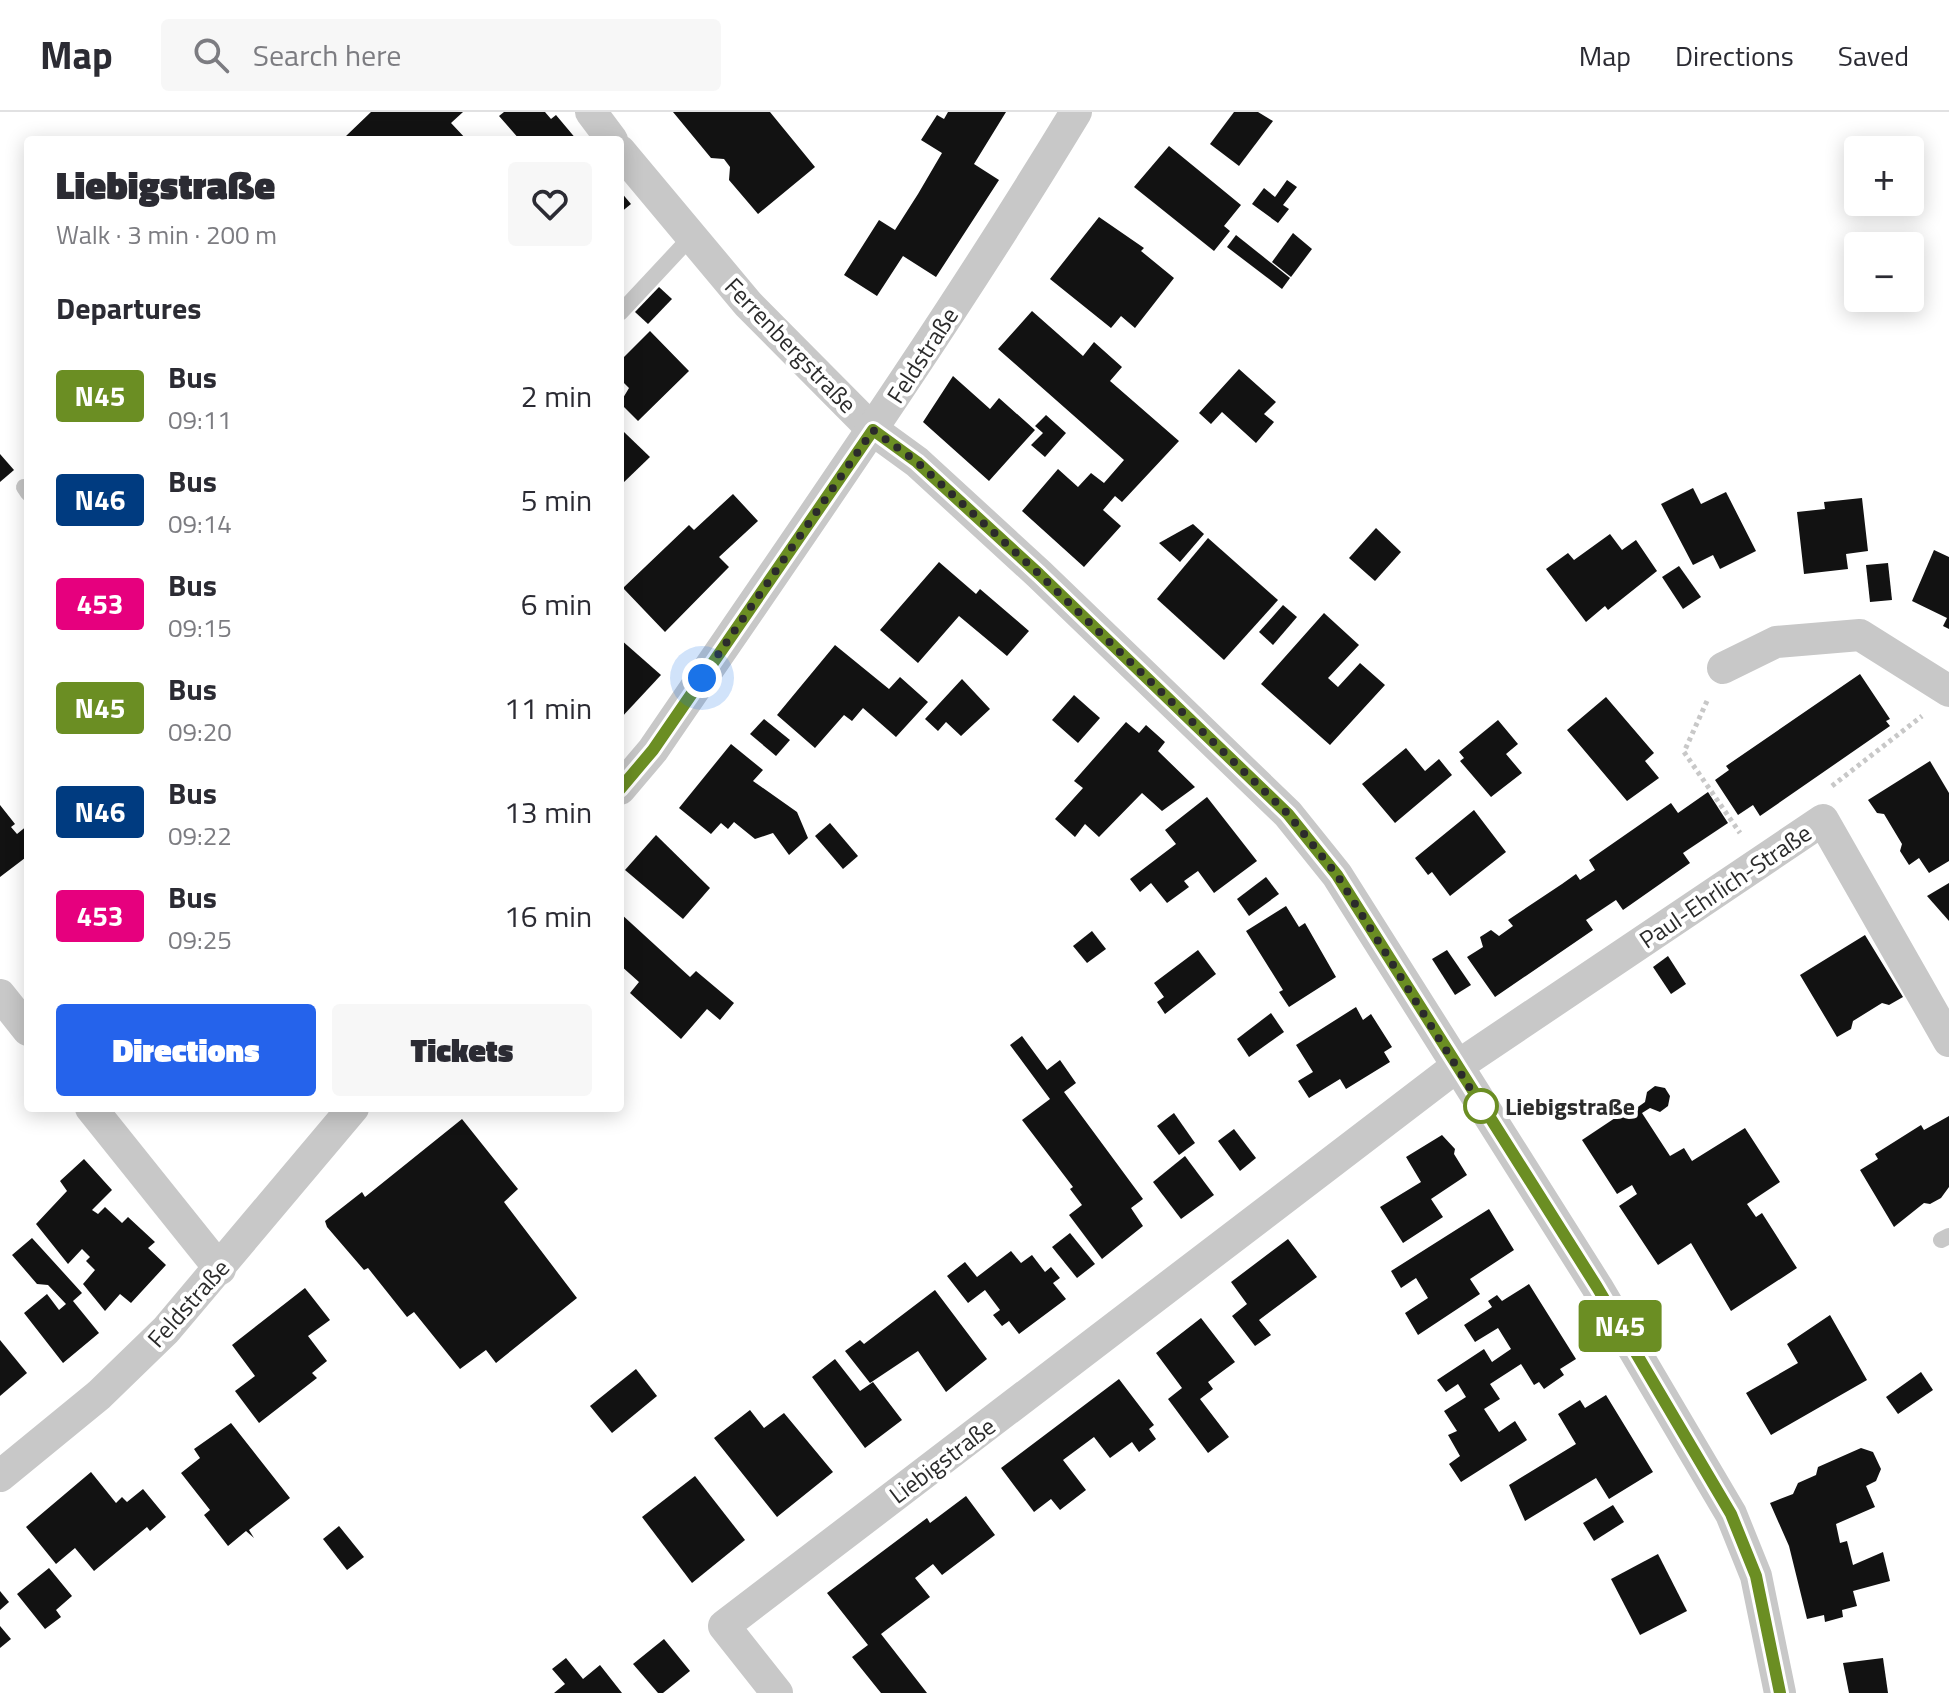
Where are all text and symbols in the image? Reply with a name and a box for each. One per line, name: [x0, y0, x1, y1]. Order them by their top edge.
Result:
search box: [161, 19, 721, 91]
text: Map: [40, 26, 113, 84]
text: Search here: [253, 32, 402, 78]
icon: search: [189, 33, 233, 77]
text: Map: [1579, 34, 1631, 77]
text: Directions: [1675, 34, 1794, 77]
text: Saved: [1838, 34, 1909, 77]
map controls: [1844, 136, 1924, 312]
button: +: [1844, 136, 1924, 216]
text: Liebigstraße: [56, 156, 275, 214]
button: heart: [508, 162, 592, 246]
text: Walk · 3 min · 200 m: [56, 215, 277, 254]
button: −: [1844, 232, 1924, 312]
street label: Ferrenbergstraße: [717, 269, 865, 421]
text: Departures: [56, 285, 201, 331]
street label: Feldstraße: [877, 300, 967, 410]
text: Bus: [168, 354, 217, 400]
text: 2 min: [521, 373, 592, 419]
text: N45: [75, 374, 125, 417]
text: 09:11: [168, 400, 232, 439]
text: Bus: [168, 458, 217, 504]
text: 5 min: [521, 477, 592, 523]
text: N46: [75, 478, 125, 521]
text: 09:14: [168, 504, 232, 543]
text: Bus: [168, 562, 217, 608]
text: 6 min: [521, 581, 592, 627]
text: 453: [76, 582, 124, 625]
text: 09:15: [168, 608, 232, 647]
your location: [682, 658, 722, 698]
text: Bus: [168, 666, 217, 712]
text: 11 min: [504, 685, 592, 731]
text: N45: [75, 686, 125, 729]
text: 09:20: [168, 712, 232, 751]
text: Bus: [168, 770, 217, 816]
text: 13 min: [504, 789, 592, 835]
text: N46: [75, 790, 125, 833]
street label: Paul-Ehrlich-Straße: [1632, 815, 1818, 957]
text: 09:22: [168, 816, 232, 855]
text: Bus: [168, 874, 217, 920]
text: 16 min: [504, 893, 592, 939]
text: 453: [76, 894, 124, 937]
text: 09:25: [168, 920, 232, 959]
button: Directions: [56, 1004, 316, 1096]
button: Tickets: [332, 1004, 592, 1096]
place label: Liebigstraße: [1505, 1088, 1635, 1124]
marker: Liebigstraße: [1464, 1089, 1498, 1123]
street label: Feldstraße: [138, 1251, 238, 1355]
line badge: N45: [1574, 1300, 1666, 1352]
text: N45: [1595, 1304, 1645, 1347]
street label: Liebigstraße: [881, 1408, 1003, 1512]

